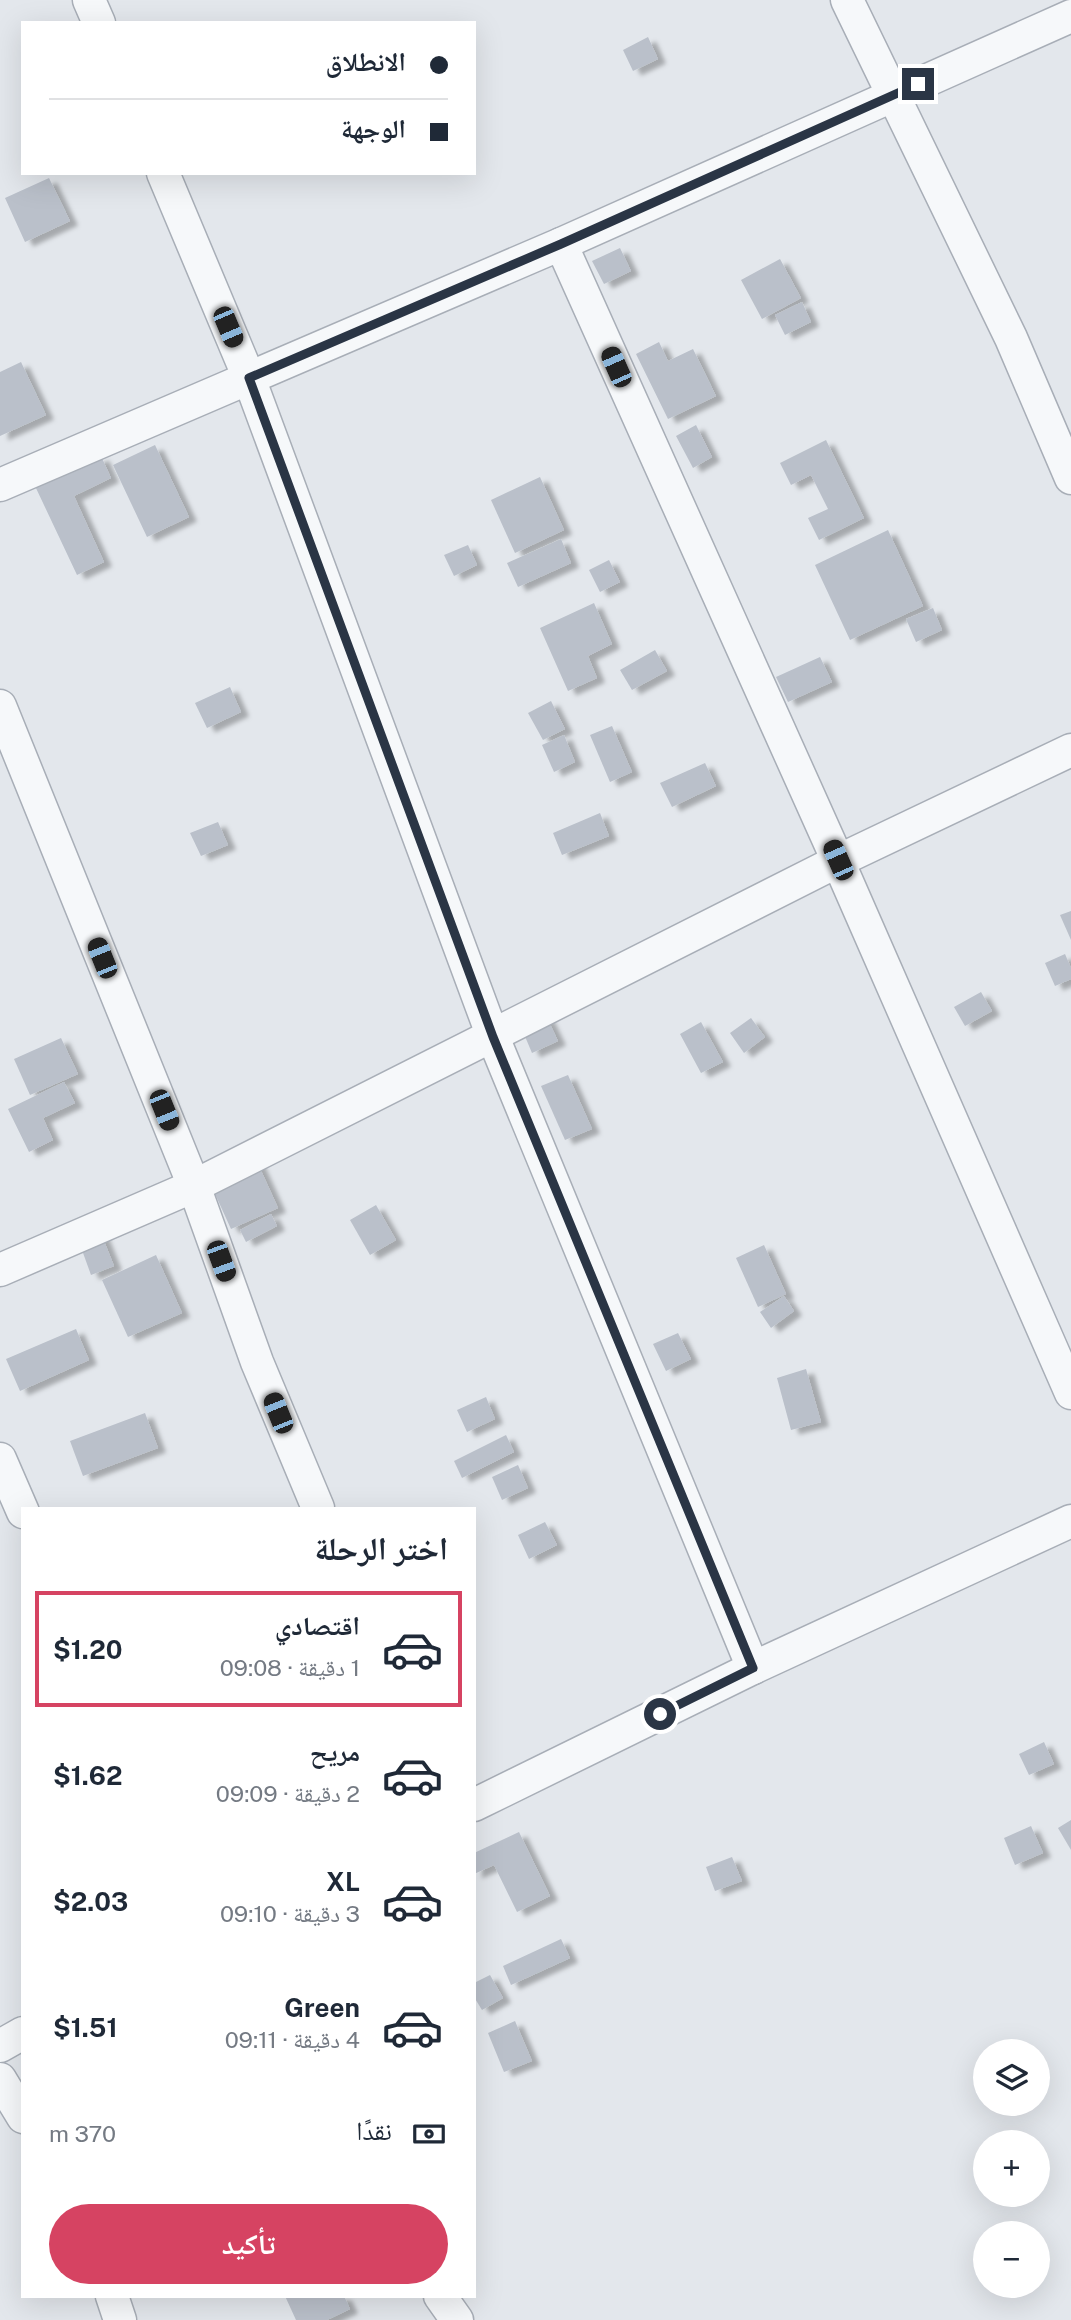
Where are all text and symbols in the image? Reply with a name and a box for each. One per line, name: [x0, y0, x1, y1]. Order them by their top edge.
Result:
text: الانطلاق: [326, 46, 406, 77]
route end: [902, 68, 934, 100]
text: الوجهة: [341, 113, 406, 144]
car: [211, 304, 246, 350]
car: [598, 344, 635, 390]
car: [820, 837, 857, 883]
car: [85, 935, 120, 981]
car: [147, 1087, 182, 1133]
car: [204, 1238, 239, 1284]
car: [261, 1390, 296, 1436]
text: اختر الرحلة: [315, 1530, 448, 1567]
text: اقتصادي: [275, 1610, 360, 1641]
icon: car: [381, 1618, 444, 1681]
text: $1.20: [53, 1634, 123, 1665]
text: 1 دقيقة · 09:08: [220, 1654, 360, 1681]
route start: [644, 1698, 676, 1730]
text: مريح: [310, 1736, 360, 1767]
icon: car: [381, 1744, 444, 1807]
text: $1.62: [53, 1760, 123, 1791]
text: 2 دقيقة · 09:09: [216, 1780, 360, 1807]
text: XL: [326, 1866, 360, 1897]
icon: car: [381, 1870, 444, 1933]
text: $2.03: [53, 1886, 128, 1917]
text: 3 دقيقة · 09:10: [220, 1900, 360, 1927]
text: Green: [284, 1992, 360, 2023]
icon: car: [381, 1996, 444, 2059]
text: $1.51: [53, 2012, 118, 2043]
text: 4 دقيقة · 09:11: [225, 2026, 360, 2053]
map controls: [973, 2039, 1050, 2298]
button: layers: [973, 2039, 1050, 2116]
text: نقدًا: [356, 2115, 392, 2146]
icon: cash: [410, 2115, 448, 2153]
text: 370 m: [49, 2120, 116, 2147]
button: +: [973, 2130, 1050, 2207]
button: تأكيد: [49, 2204, 448, 2284]
button: −: [973, 2221, 1050, 2298]

